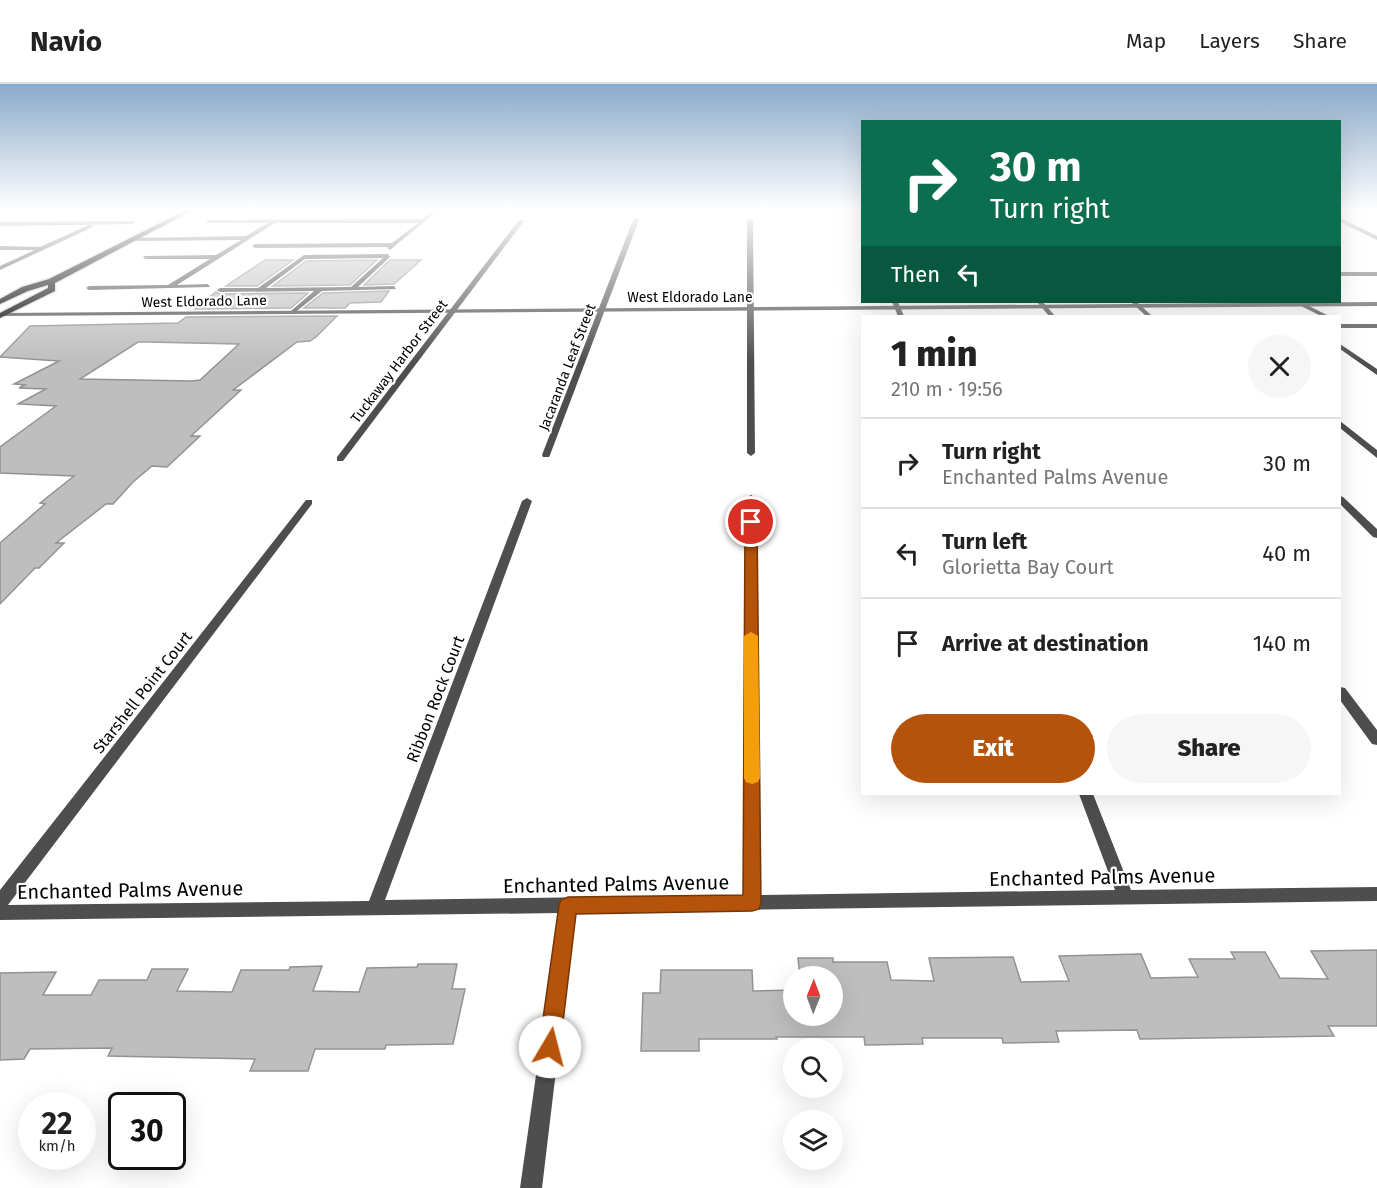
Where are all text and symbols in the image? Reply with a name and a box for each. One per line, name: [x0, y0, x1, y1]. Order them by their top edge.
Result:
text: Navio: [30, 25, 102, 58]
text: Map: [1126, 28, 1166, 54]
text: Layers: [1199, 28, 1260, 54]
text: Share: [1293, 28, 1347, 54]
text: 30 m: [990, 142, 1082, 192]
icon: right: [891, 144, 969, 222]
text: Turn right: [990, 193, 1110, 225]
icon: left: [952, 258, 985, 291]
text: Then: [891, 261, 940, 288]
street label: West Eldorado Lane: [627, 289, 753, 306]
street label: West Eldorado Lane: [141, 292, 267, 311]
street label: Tuckaway Harbor Street: [347, 296, 452, 426]
street label: Jacaranda Leaf Street: [535, 300, 600, 433]
text: 1 min: [891, 332, 977, 376]
button: close: [1248, 335, 1311, 398]
text: 210 m · 19:56: [891, 377, 1003, 401]
text: Turn right: [942, 438, 1041, 465]
icon: right: [891, 447, 924, 480]
text: 30 m: [1263, 450, 1311, 477]
text: Enchanted Palms Avenue: [942, 465, 1168, 489]
pin: [725, 496, 776, 547]
icon: arrive: [734, 505, 767, 538]
text: Turn left: [942, 528, 1027, 555]
icon: left: [891, 537, 924, 570]
text: 40 m: [1262, 540, 1311, 567]
text: Glorietta Bay Court: [942, 555, 1114, 579]
street label: Starshell Point Court: [89, 627, 196, 757]
icon: arrive: [891, 627, 924, 660]
text: Arrive at destination: [942, 630, 1149, 657]
text: 140 m: [1253, 630, 1311, 657]
street label: Ribbon Rock Court: [403, 633, 468, 765]
button: Exit: [891, 714, 1095, 783]
button: Share: [1107, 714, 1311, 783]
street label: Enchanted Palms Avenue: [989, 863, 1215, 891]
street label: Enchanted Palms Avenue: [503, 870, 729, 898]
street label: Enchanted Palms Avenue: [17, 876, 243, 904]
north arrow: [783, 966, 843, 1026]
map controls: [783, 966, 843, 1170]
position arrow: [518, 1015, 582, 1079]
button: search: [783, 1038, 843, 1098]
speed limit sign: 30: [108, 1092, 186, 1170]
text: 22: [41, 1106, 73, 1142]
button: layers: [783, 1110, 843, 1170]
text: km/h: [38, 1137, 76, 1155]

